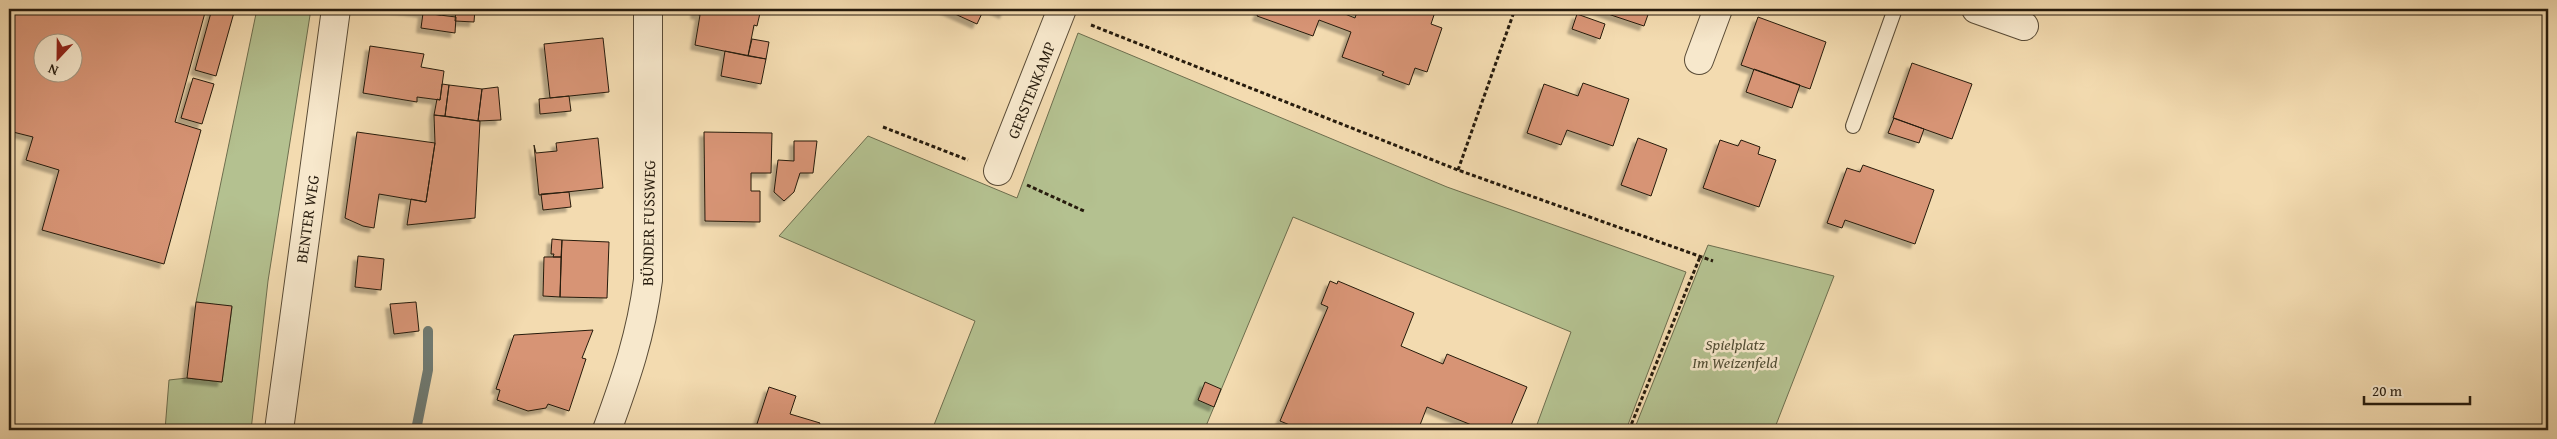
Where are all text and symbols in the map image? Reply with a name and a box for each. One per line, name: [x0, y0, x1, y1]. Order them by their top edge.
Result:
north arrow: [32, 32, 82, 82]
street label: GERSTENKAMP: [1001, 38, 1061, 142]
text: N: [44, 59, 61, 81]
street label: BÜNDER FUSSWEG: [635, 159, 661, 286]
street label: BENTER WEG: [289, 173, 325, 265]
park label: Spielplatz Im Weizenfeld: [1692, 332, 1778, 374]
scale bar: [2364, 374, 2471, 406]
text: 20 m: [2372, 380, 2403, 401]

